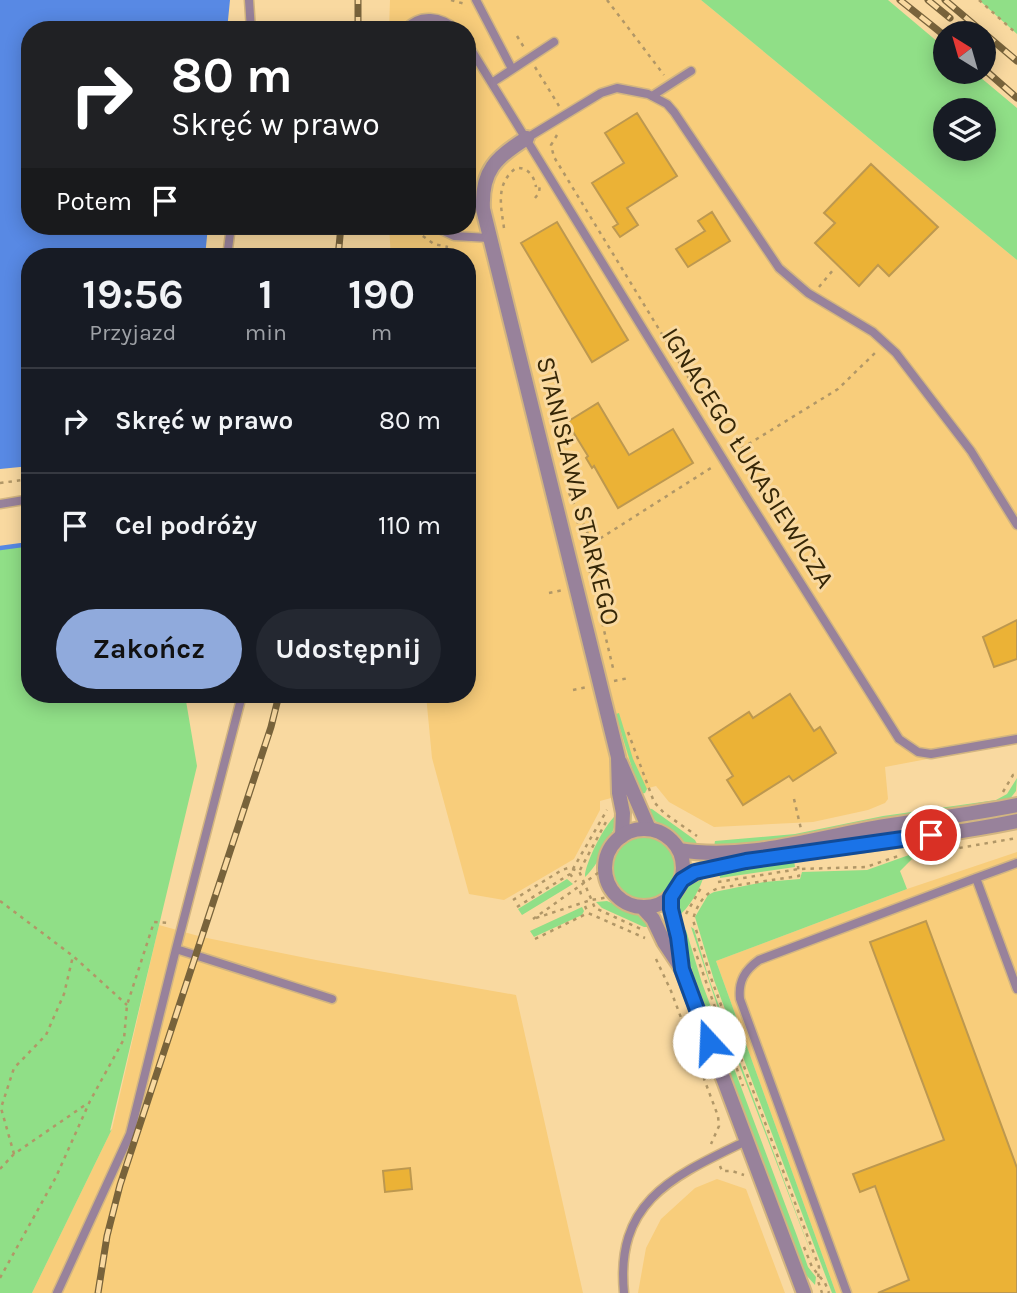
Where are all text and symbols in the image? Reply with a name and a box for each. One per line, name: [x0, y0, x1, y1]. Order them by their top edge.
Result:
north arrow: [933, 21, 996, 84]
map controls: [933, 21, 996, 161]
text: 80 m: [171, 47, 293, 104]
icon: right: [56, 49, 147, 140]
button: layers: [933, 98, 996, 161]
text: Skręć w prawo: [171, 106, 380, 143]
icon: arrive: [146, 182, 184, 220]
text: Potem: [56, 186, 132, 217]
text: 19:56: [82, 269, 184, 319]
text: 1: [258, 269, 273, 319]
text: 190: [348, 269, 415, 319]
text: Przyjazd: [89, 319, 176, 346]
text: min: [245, 319, 287, 346]
text: m: [371, 319, 392, 346]
street label: IGNACEGO ŁUKASIEWICZA: [655, 322, 841, 594]
street label: STANISŁAWA STARKEGO: [530, 353, 626, 629]
icon: right: [56, 402, 94, 440]
text: Skręć w prawo: [115, 405, 293, 436]
text: 80 m: [379, 405, 441, 436]
icon: arrive: [56, 507, 94, 545]
text: Cel podróży: [115, 510, 257, 541]
text: 110 m: [378, 510, 441, 541]
button: Zakończ: [56, 609, 242, 689]
button: Udostępnij: [256, 609, 441, 689]
pin: [901, 805, 961, 865]
icon: arrive: [912, 816, 950, 854]
position arrow: [672, 1005, 746, 1079]

